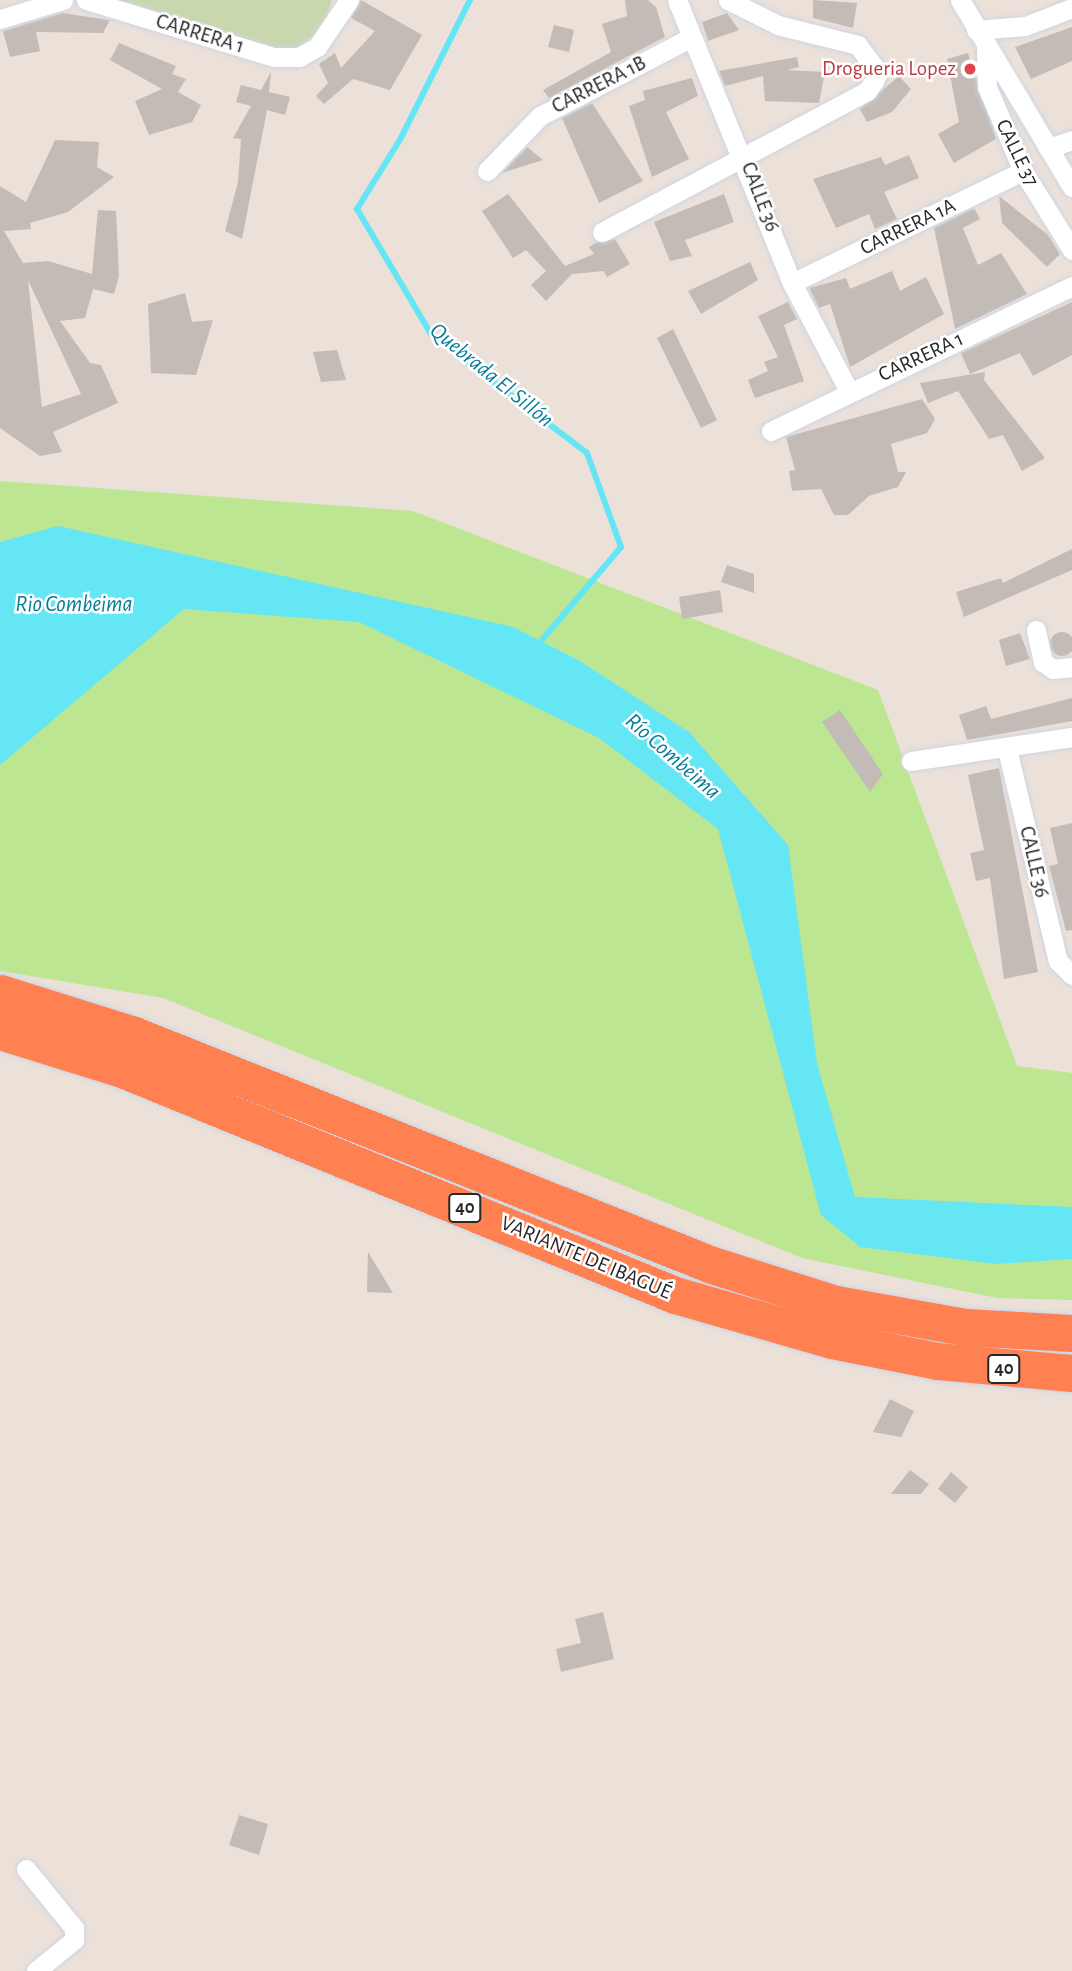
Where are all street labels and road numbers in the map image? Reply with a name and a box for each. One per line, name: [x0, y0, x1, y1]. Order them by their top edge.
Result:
street label: CARRERA 1: [153, 9, 247, 59]
street label: CARRERA 1B: [548, 51, 650, 119]
street label: CALLE 37: [990, 115, 1044, 191]
street label: CALLE 36: [735, 159, 785, 235]
street label: CARRERA 1A: [856, 193, 960, 261]
street label: CARRERA 1: [874, 326, 968, 388]
street label: CALLE 36: [1014, 824, 1054, 900]
road number: 40: [448, 1192, 482, 1224]
street label: VARIANTE DE IBAGUÉ: [497, 1211, 675, 1305]
road number: 40: [986, 1354, 1021, 1385]

